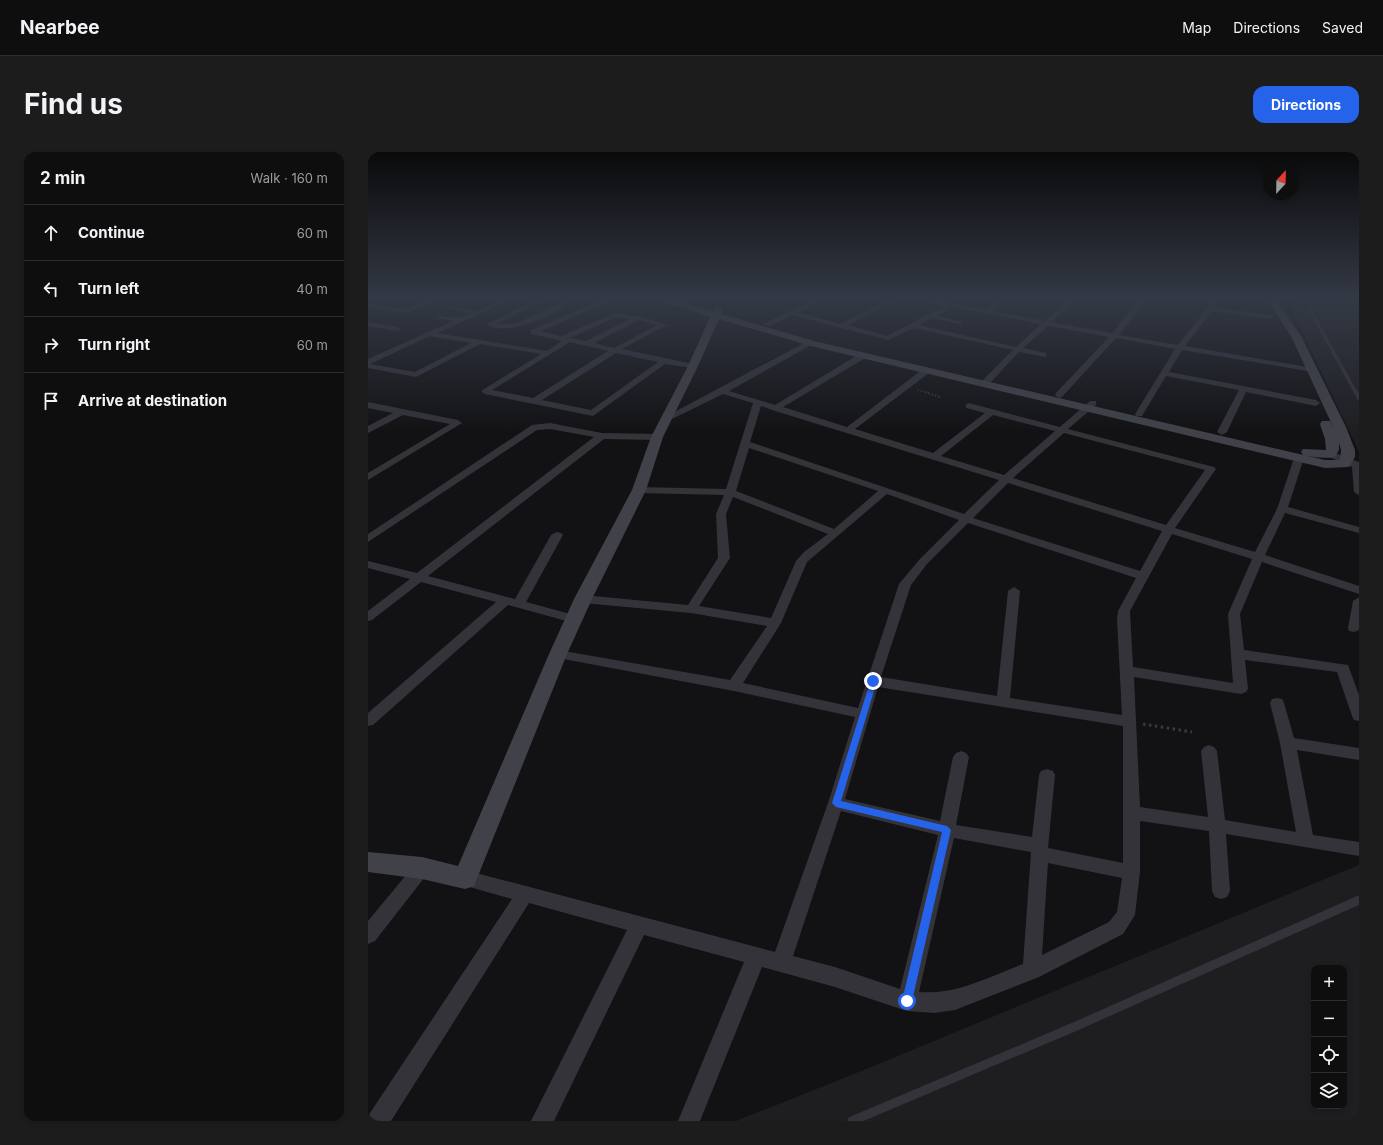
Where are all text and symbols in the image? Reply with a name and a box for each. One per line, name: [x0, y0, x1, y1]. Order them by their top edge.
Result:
text: Nearbee: [20, 16, 100, 39]
text: Map: [1182, 19, 1211, 36]
text: Directions: [1233, 19, 1300, 36]
text: Saved: [1322, 19, 1363, 36]
button: Directions: [1253, 86, 1359, 123]
text: Find us: [24, 87, 123, 121]
north arrow: [1263, 164, 1299, 200]
text: 2 min: [40, 168, 85, 188]
text: Walk · 160 m: [251, 170, 328, 186]
icon: ahead: [40, 222, 62, 244]
text: Continue: [78, 223, 145, 242]
text: 60 m: [297, 225, 328, 241]
icon: left: [40, 278, 62, 300]
text: Turn left: [78, 279, 139, 298]
text: 40 m: [296, 281, 328, 297]
icon: right: [40, 334, 62, 356]
text: Turn right: [78, 335, 150, 354]
text: 60 m: [297, 337, 328, 353]
icon: arrive: [40, 390, 62, 412]
text: Arrive at destination: [78, 391, 227, 410]
route end: [864, 672, 882, 690]
map controls: [1311, 965, 1347, 1109]
button: +: [1311, 965, 1347, 1001]
route start: [898, 992, 916, 1010]
button: −: [1311, 1001, 1347, 1037]
button: locate: [1311, 1037, 1347, 1073]
button: layers: [1311, 1073, 1347, 1109]

